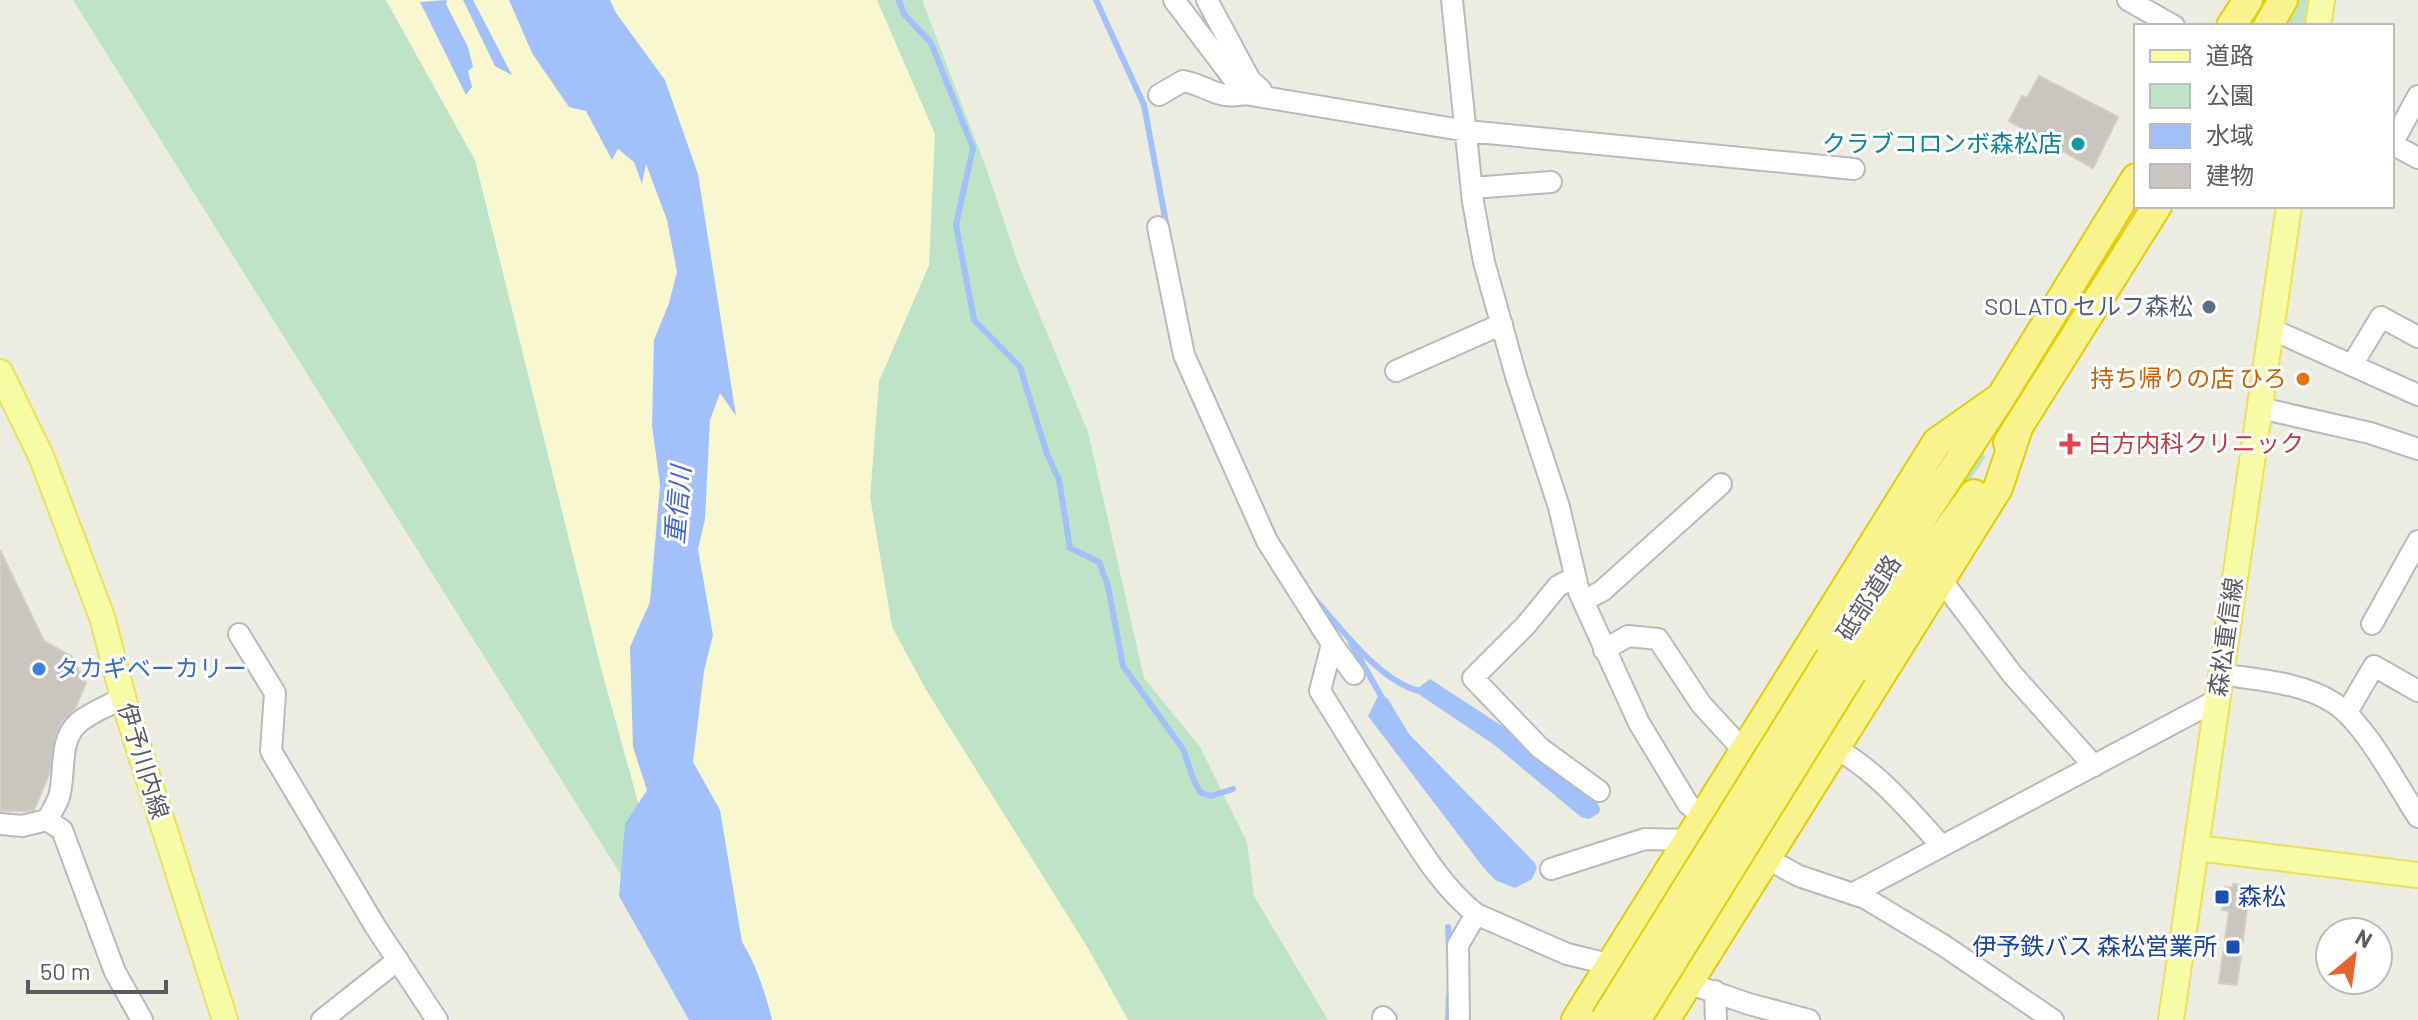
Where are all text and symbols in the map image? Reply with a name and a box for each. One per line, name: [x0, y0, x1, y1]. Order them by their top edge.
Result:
legend: [2134, 24, 2394, 208]
text: 道路: [2206, 40, 2254, 69]
text: 公園: [2206, 80, 2254, 109]
text: 水域: [2206, 120, 2254, 149]
place label: クラブコロンボ森松店: [1822, 128, 2062, 157]
marker: クラブコロンボ森松店: [2069, 135, 2087, 153]
text: 建物: [2206, 160, 2254, 189]
place label: SOLATO セルフ森松: [1984, 291, 2193, 320]
marker: SOLATO セルフ森松: [2200, 298, 2218, 316]
place label: 持ち帰りの店 ひろ: [2090, 363, 2287, 392]
marker: 持ち帰りの店 ひろ: [2294, 370, 2312, 388]
place label: 白方内科クリニック: [2088, 428, 2304, 457]
marker: 白方内科クリニック: [2059, 433, 2081, 455]
water label: 重信川: [658, 462, 696, 545]
street label: 砥部道路: [1829, 549, 1906, 645]
street label: 森松重信線: [2202, 575, 2247, 698]
place label: タカギベーカリー: [55, 653, 247, 682]
marker: タカギベーカリー: [30, 660, 48, 678]
street label: 伊予川内線: [113, 699, 176, 822]
place label: 森松: [2238, 881, 2286, 910]
marker: 森松: [2213, 888, 2231, 906]
north arrow: [2314, 916, 2394, 996]
text: N: [2351, 923, 2377, 953]
place label: 伊予鉄バス 森松営業所: [1972, 931, 2217, 960]
marker: 伊予鉄バス 森松営業所: [2224, 938, 2242, 956]
scale bar: [28, 944, 166, 994]
text: 50 m: [40, 956, 91, 985]

